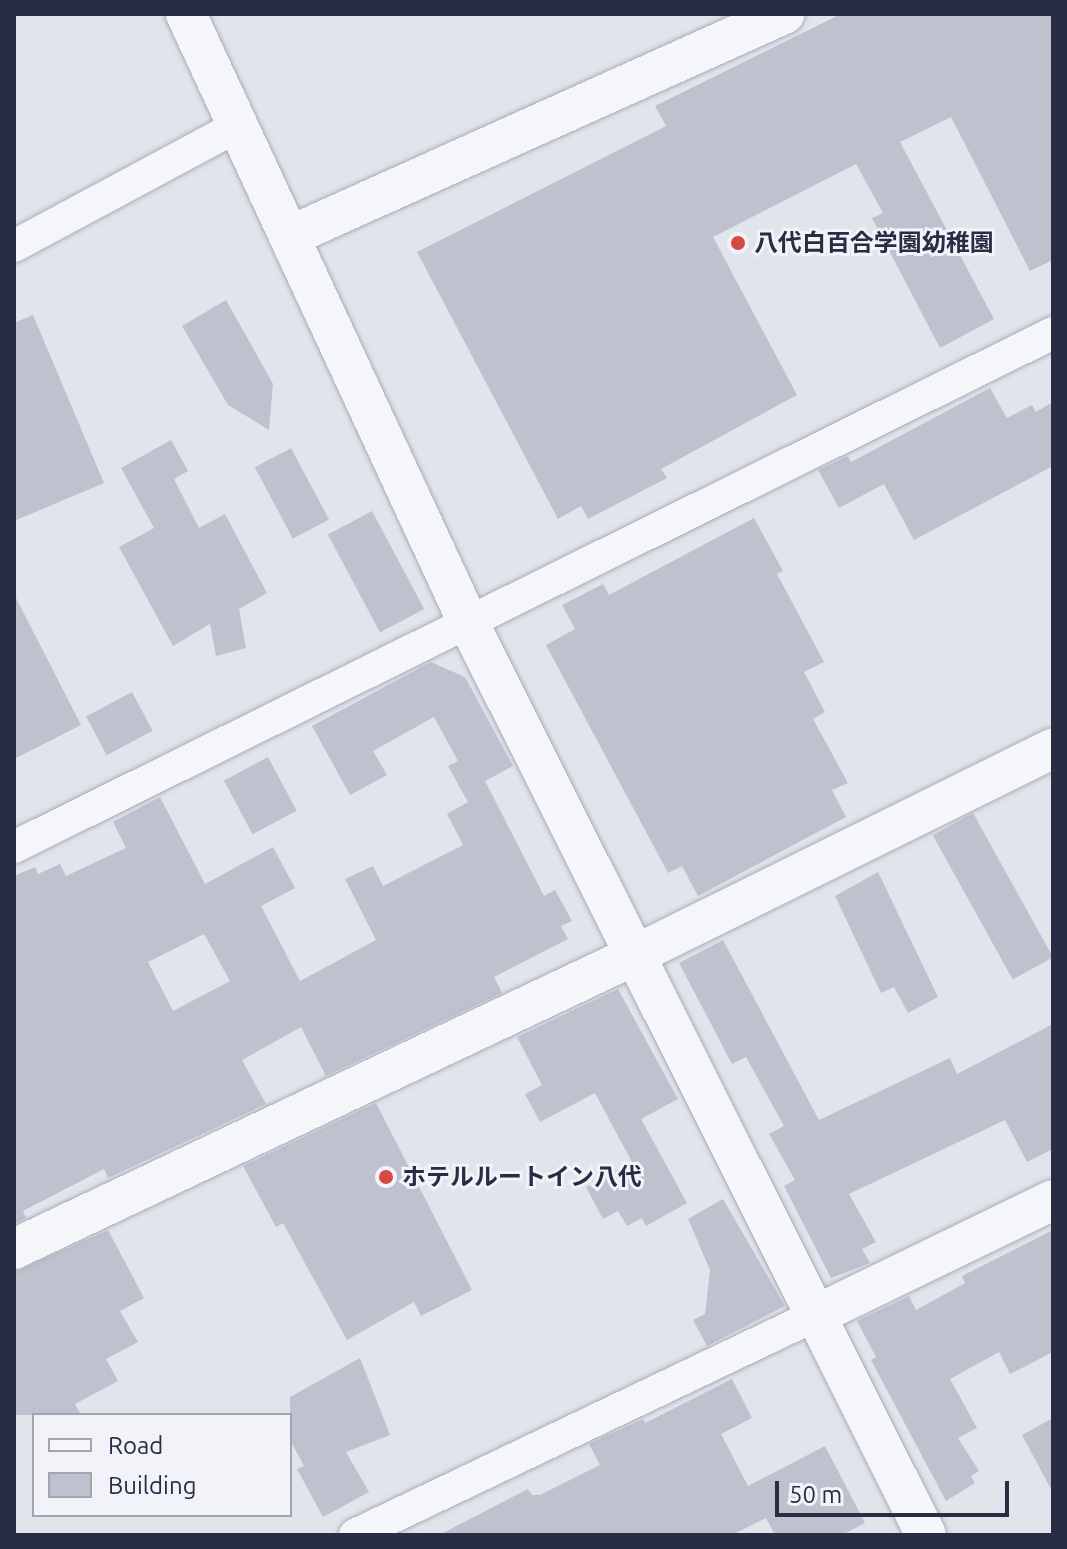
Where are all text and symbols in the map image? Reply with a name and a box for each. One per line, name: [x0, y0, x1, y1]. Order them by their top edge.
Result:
place label: 八代白百合学園幼稚園: [754, 229, 994, 257]
marker: 八代白百合学園幼稚園: [729, 234, 747, 252]
place label: ホテルルートイン八代: [402, 1163, 642, 1191]
marker: ホテルルートイン八代: [377, 1168, 395, 1186]
legend: [32, 1413, 292, 1517]
text: Road: [108, 1432, 163, 1459]
scale bar: [779, 1465, 1013, 1515]
text: Building: [108, 1472, 196, 1499]
text: 50 m: [789, 1481, 842, 1508]

